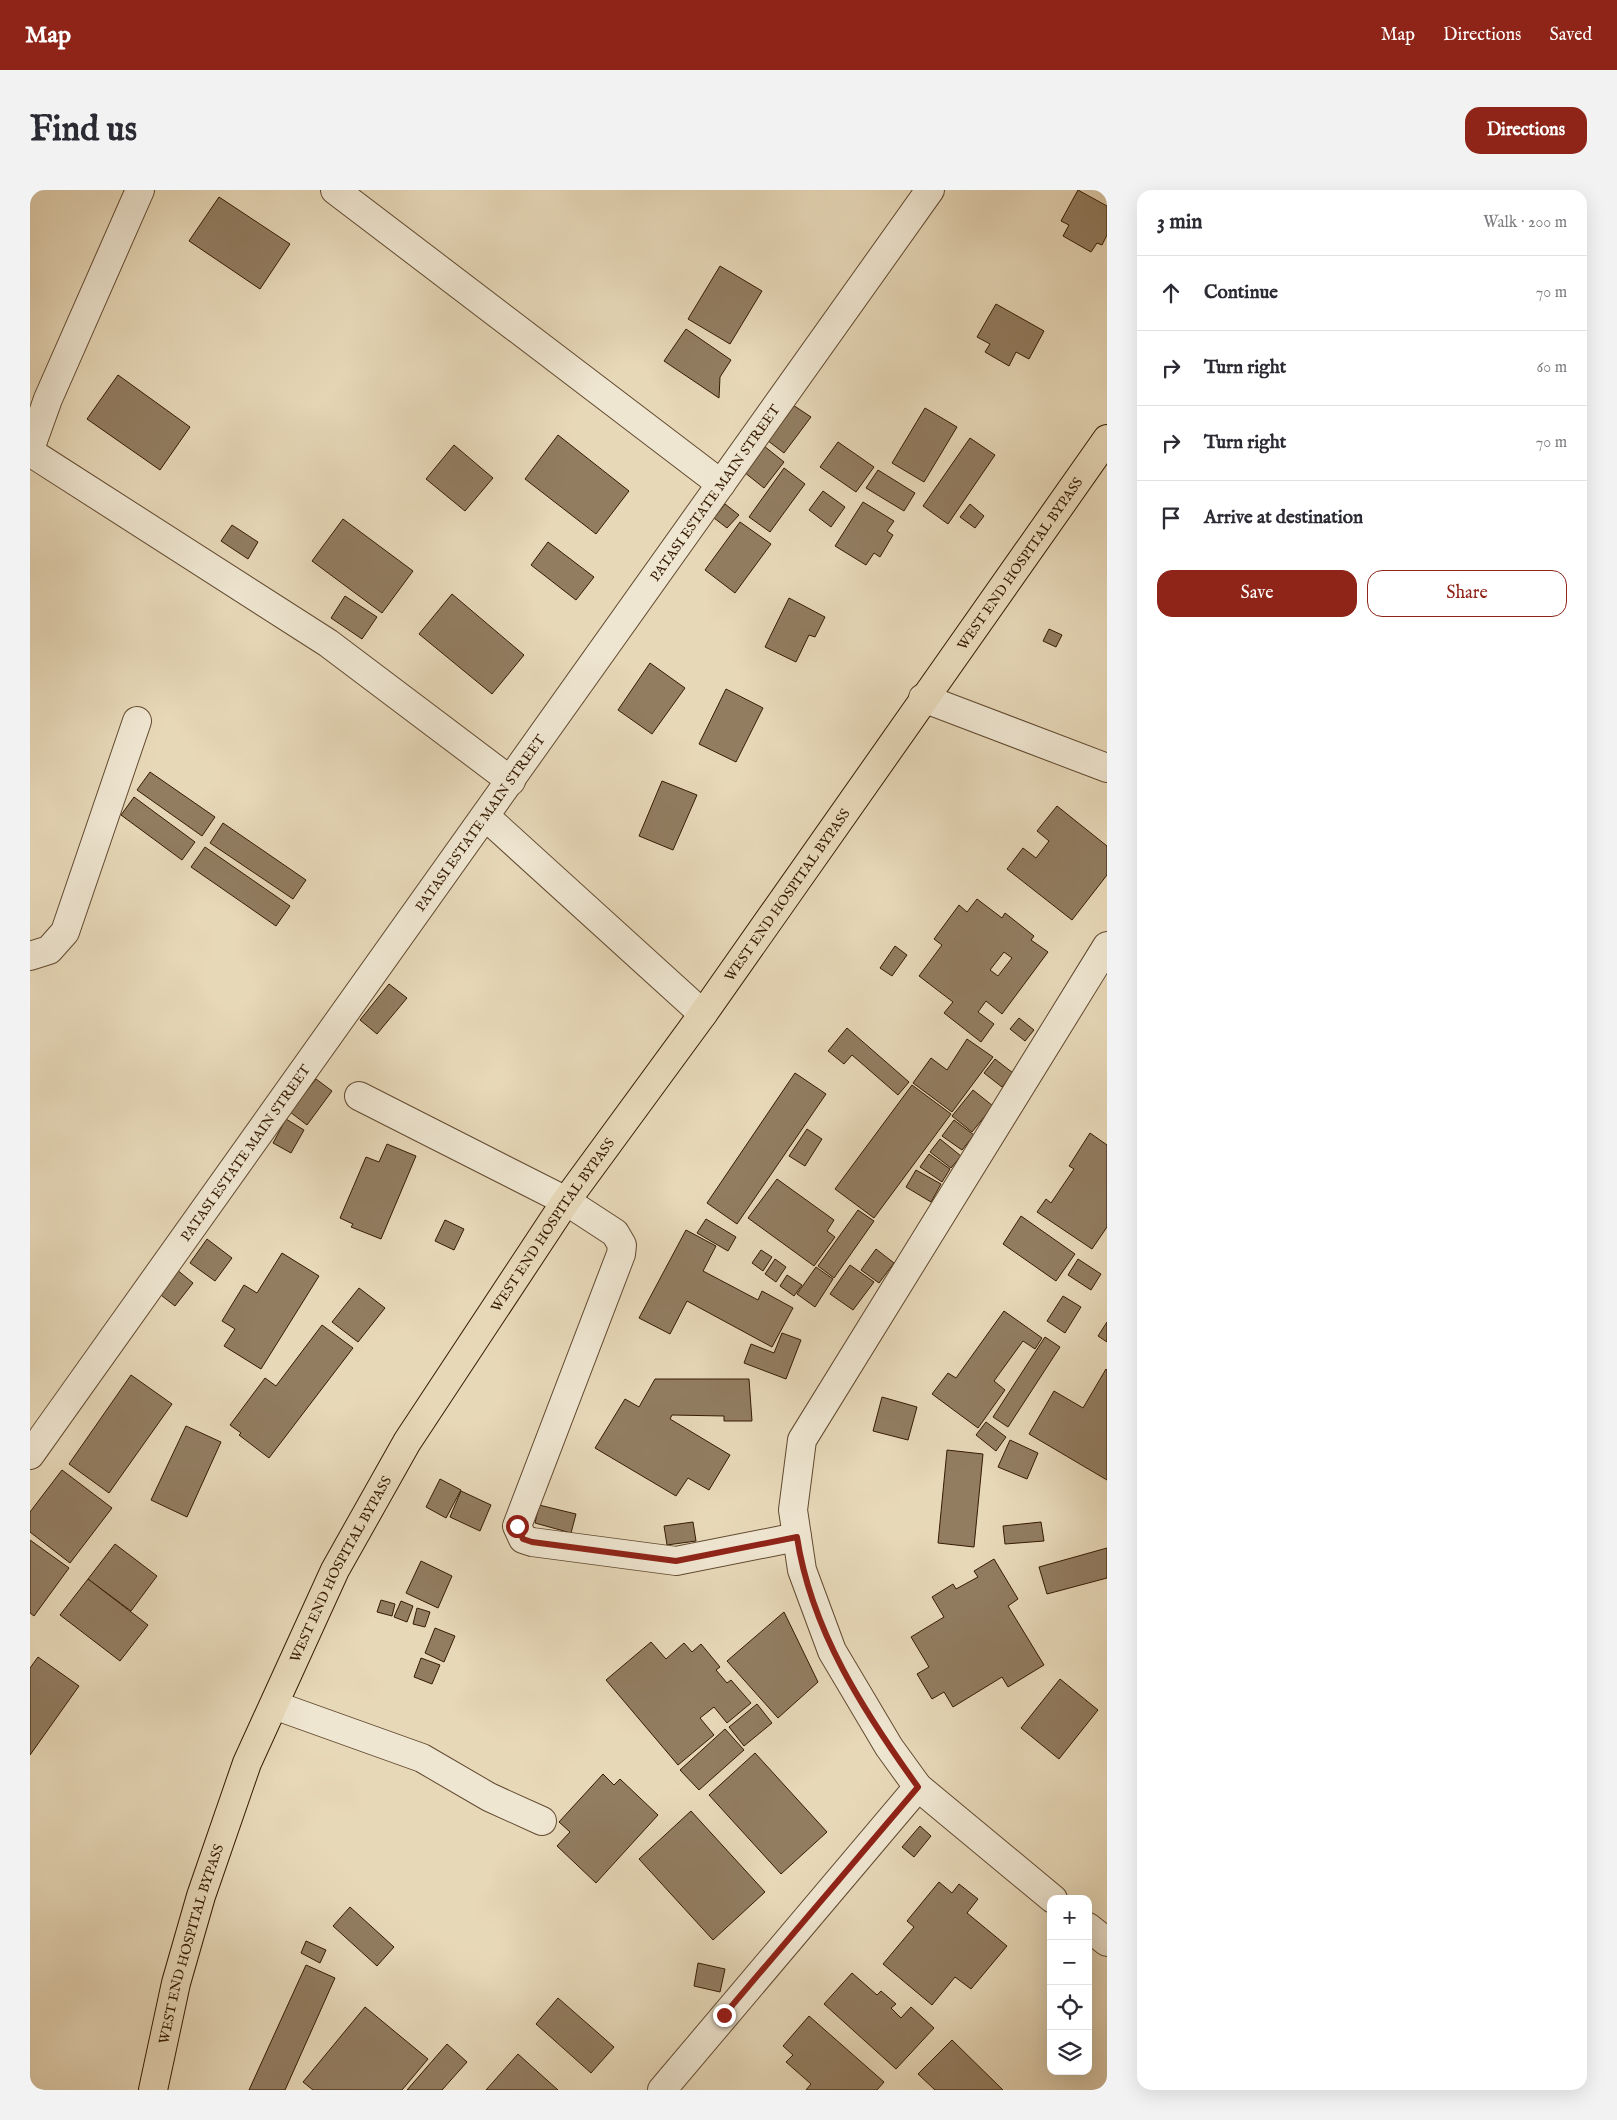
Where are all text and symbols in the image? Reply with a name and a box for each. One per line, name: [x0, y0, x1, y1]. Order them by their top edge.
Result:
text: Map: [25, 20, 71, 51]
text: Map: [1381, 24, 1415, 47]
text: Directions: [1443, 24, 1521, 47]
text: Saved: [1549, 24, 1592, 47]
button: Directions: [1465, 107, 1587, 154]
text: Find us: [30, 108, 137, 153]
text: 3 min: [1157, 209, 1202, 236]
text: Walk · 200 m: [1483, 213, 1567, 233]
icon: ahead: [1157, 279, 1185, 307]
text: Continue: [1204, 281, 1278, 305]
text: 70 m: [1536, 283, 1567, 303]
icon: right: [1157, 354, 1185, 382]
text: Turn right: [1204, 356, 1286, 380]
text: 60 m: [1537, 358, 1567, 378]
street label: PATASI ESTATE MAIN STREET: [646, 401, 785, 585]
icon: right: [1157, 429, 1185, 457]
text: Turn right: [1204, 431, 1286, 455]
text: 70 m: [1536, 433, 1567, 453]
street label: WEST END HOSPITAL BYPASS: [954, 474, 1087, 654]
icon: arrive: [1157, 504, 1185, 532]
text: Arrive at destination: [1204, 506, 1363, 530]
button: Save: [1157, 570, 1357, 617]
button: Share: [1367, 570, 1567, 617]
street label: PATASI ESTATE MAIN STREET: [412, 731, 550, 915]
street label: WEST END HOSPITAL BYPASS: [721, 805, 855, 985]
street label: PATASI ESTATE MAIN STREET: [177, 1061, 315, 1245]
street label: WEST END HOSPITAL BYPASS: [487, 1135, 619, 1316]
street label: WEST END HOSPITAL BYPASS: [286, 1473, 396, 1665]
route start: [506, 1515, 529, 1538]
street label: WEST END HOSPITAL BYPASS: [155, 1842, 228, 2046]
map controls: [1047, 1895, 1092, 2075]
button: +: [1047, 1895, 1092, 1940]
button: −: [1047, 1940, 1092, 1985]
button: locate: [1047, 1985, 1092, 2030]
route end: [713, 2004, 736, 2027]
button: layers: [1047, 2030, 1092, 2075]

